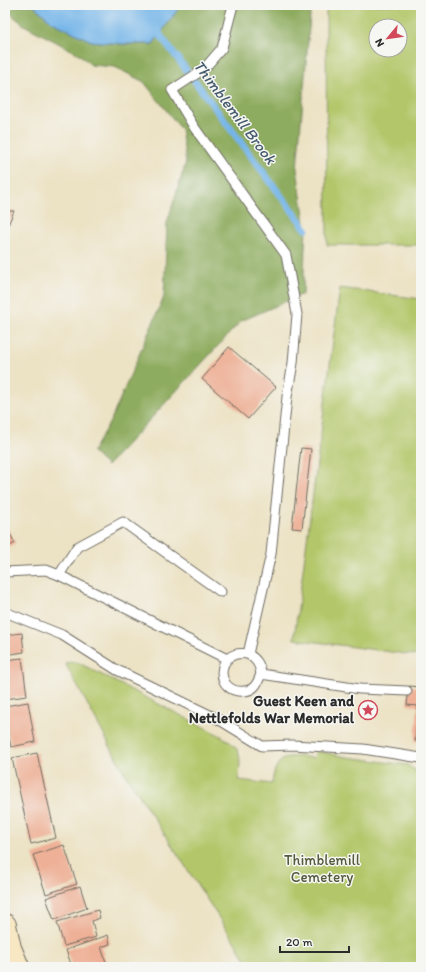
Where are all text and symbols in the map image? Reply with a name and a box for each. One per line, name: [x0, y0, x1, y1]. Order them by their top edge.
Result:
north arrow: [368, 18, 408, 58]
text: N: [372, 36, 387, 49]
water label: Thimblemill Brook: [190, 56, 281, 168]
place label: Guest Keen and Nettlefolds War Memorial: [189, 692, 355, 727]
place icon: Guest Keen and Nettlefolds War Memorial: [357, 699, 379, 721]
park label: Thimblemill Cemetery: [284, 851, 361, 886]
scale bar: [280, 928, 349, 954]
text: 20 m: [286, 935, 313, 949]

